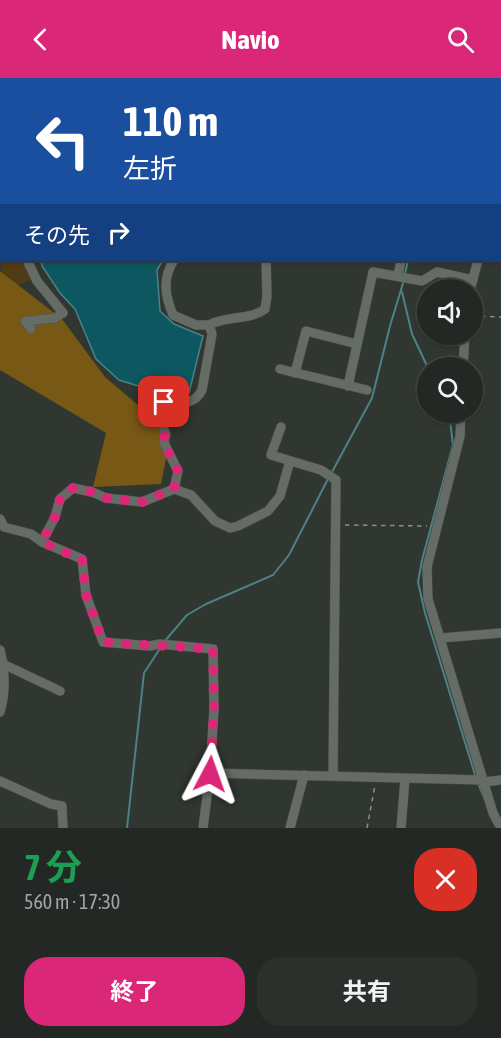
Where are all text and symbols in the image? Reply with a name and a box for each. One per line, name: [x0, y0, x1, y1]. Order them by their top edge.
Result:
icon: back: [24, 23, 57, 56]
icon: search: [444, 23, 477, 56]
text: Navio: [221, 24, 280, 55]
text: 110 m: [123, 97, 218, 145]
icon: left: [24, 102, 102, 180]
text: 左折: [123, 153, 177, 184]
icon: right: [102, 216, 135, 249]
text: その先: [24, 222, 90, 248]
map controls: [417, 279, 483, 423]
button: sound: [417, 279, 483, 345]
button: search: [417, 357, 483, 423]
pin: [138, 376, 189, 427]
icon: arrive: [147, 385, 180, 418]
position arrow: [178, 742, 242, 806]
text: 7 分: [24, 846, 82, 888]
button: close: [414, 848, 477, 911]
text: 560 m · 17:30: [24, 890, 120, 913]
button: 終了: [24, 957, 245, 1026]
button: 共有: [257, 957, 477, 1026]

